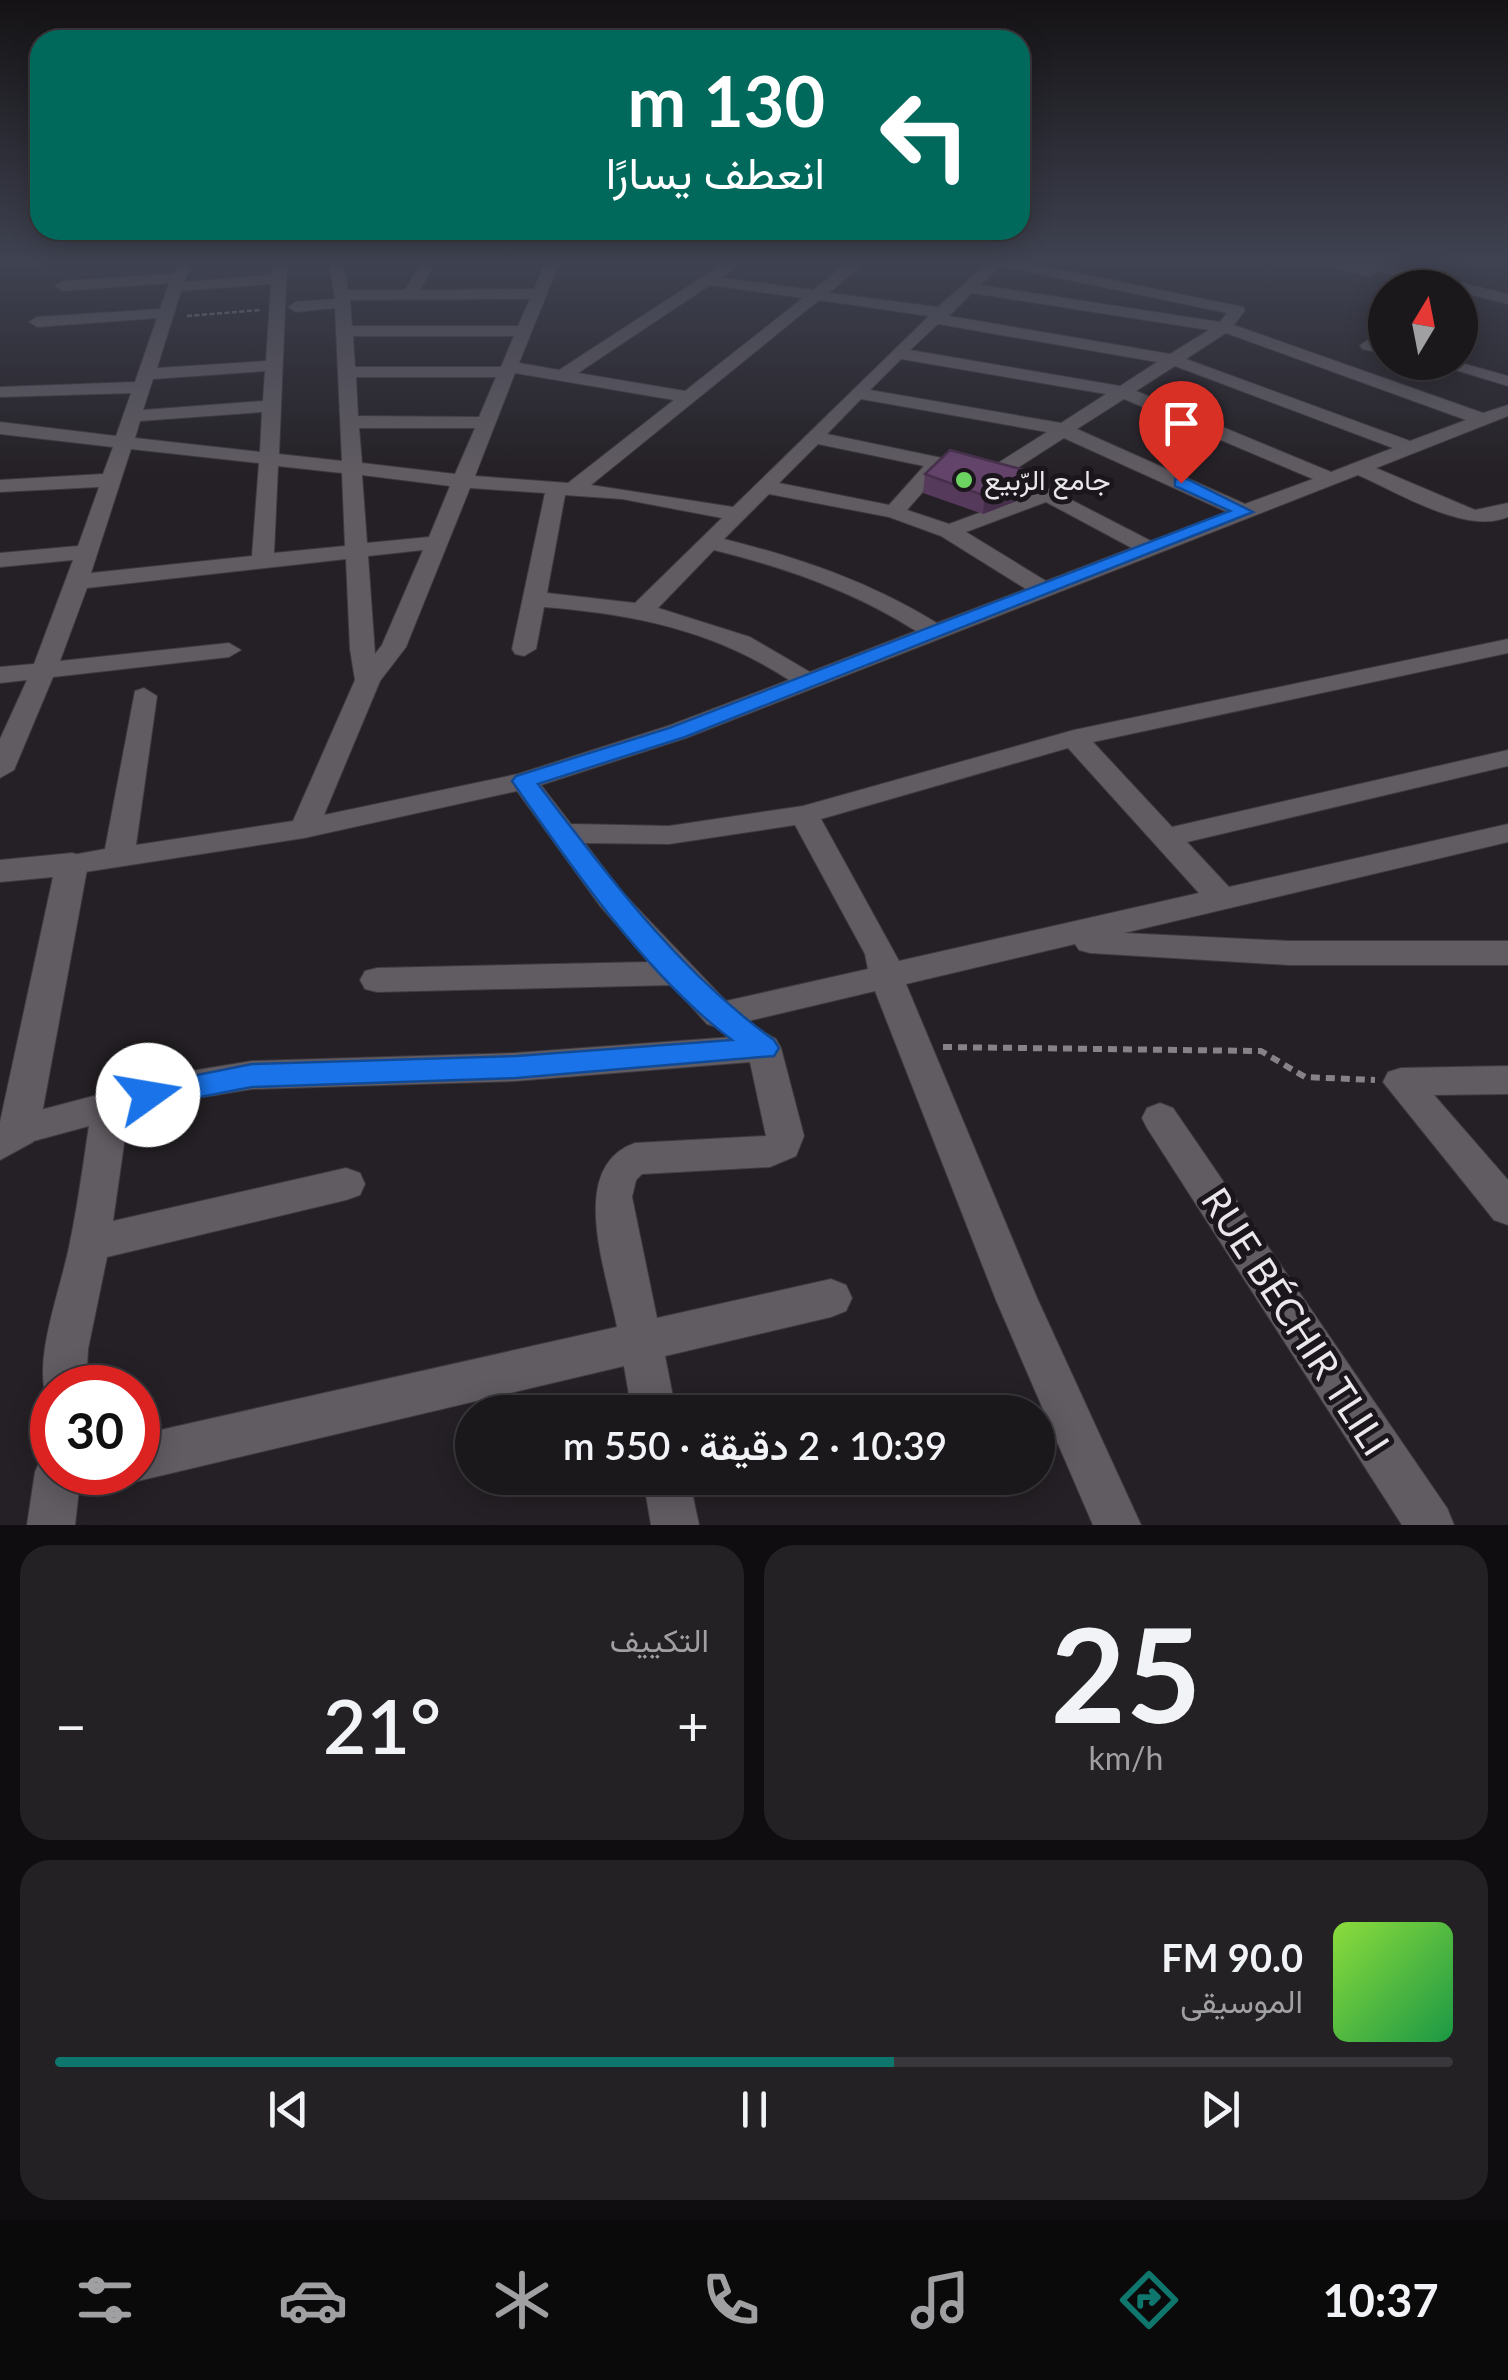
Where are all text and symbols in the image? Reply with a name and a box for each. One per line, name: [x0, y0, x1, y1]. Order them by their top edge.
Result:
text: 130 m: [628, 58, 825, 142]
icon: left: [860, 70, 990, 200]
text: انعطف يسارًا: [606, 145, 825, 199]
north arrow: [1368, 270, 1478, 380]
map controls: [1368, 270, 1478, 380]
pin: [1139, 381, 1224, 484]
icon: arrive: [1154, 396, 1209, 451]
place label: جامع الرّبيع: [984, 462, 1110, 500]
marker: جامع الرّبيع: [953, 469, 975, 491]
position arrow: [96, 1043, 200, 1147]
street label: RUE BÉCHIR TLILI: [1193, 1179, 1400, 1463]
speed limit sign: 30: [30, 1365, 160, 1495]
text: 10:39 · 2 دقيقة · 550 m: [563, 1422, 947, 1468]
text: 25: [1051, 1595, 1201, 1751]
text: التكييف: [610, 1620, 709, 1659]
text: 21°: [323, 1680, 441, 1770]
text: −: [55, 1692, 87, 1758]
text: +: [677, 1692, 709, 1758]
text: km/h: [1089, 1738, 1163, 1777]
text: 90.0 FM: [1161, 1934, 1303, 1980]
text: الموسيقى: [1180, 1981, 1303, 2020]
icon: previous: [261, 2082, 316, 2137]
icon: pause: [727, 2082, 782, 2137]
icon: next: [1193, 2082, 1248, 2137]
icon: filters: [70, 2265, 140, 2335]
icon: car: [278, 2265, 348, 2335]
icon: climate: [487, 2265, 557, 2335]
icon: phone: [696, 2265, 766, 2335]
icon: music: [905, 2265, 975, 2335]
icon: directions: [1114, 2265, 1184, 2335]
text: 10:37: [1323, 2273, 1439, 2327]

